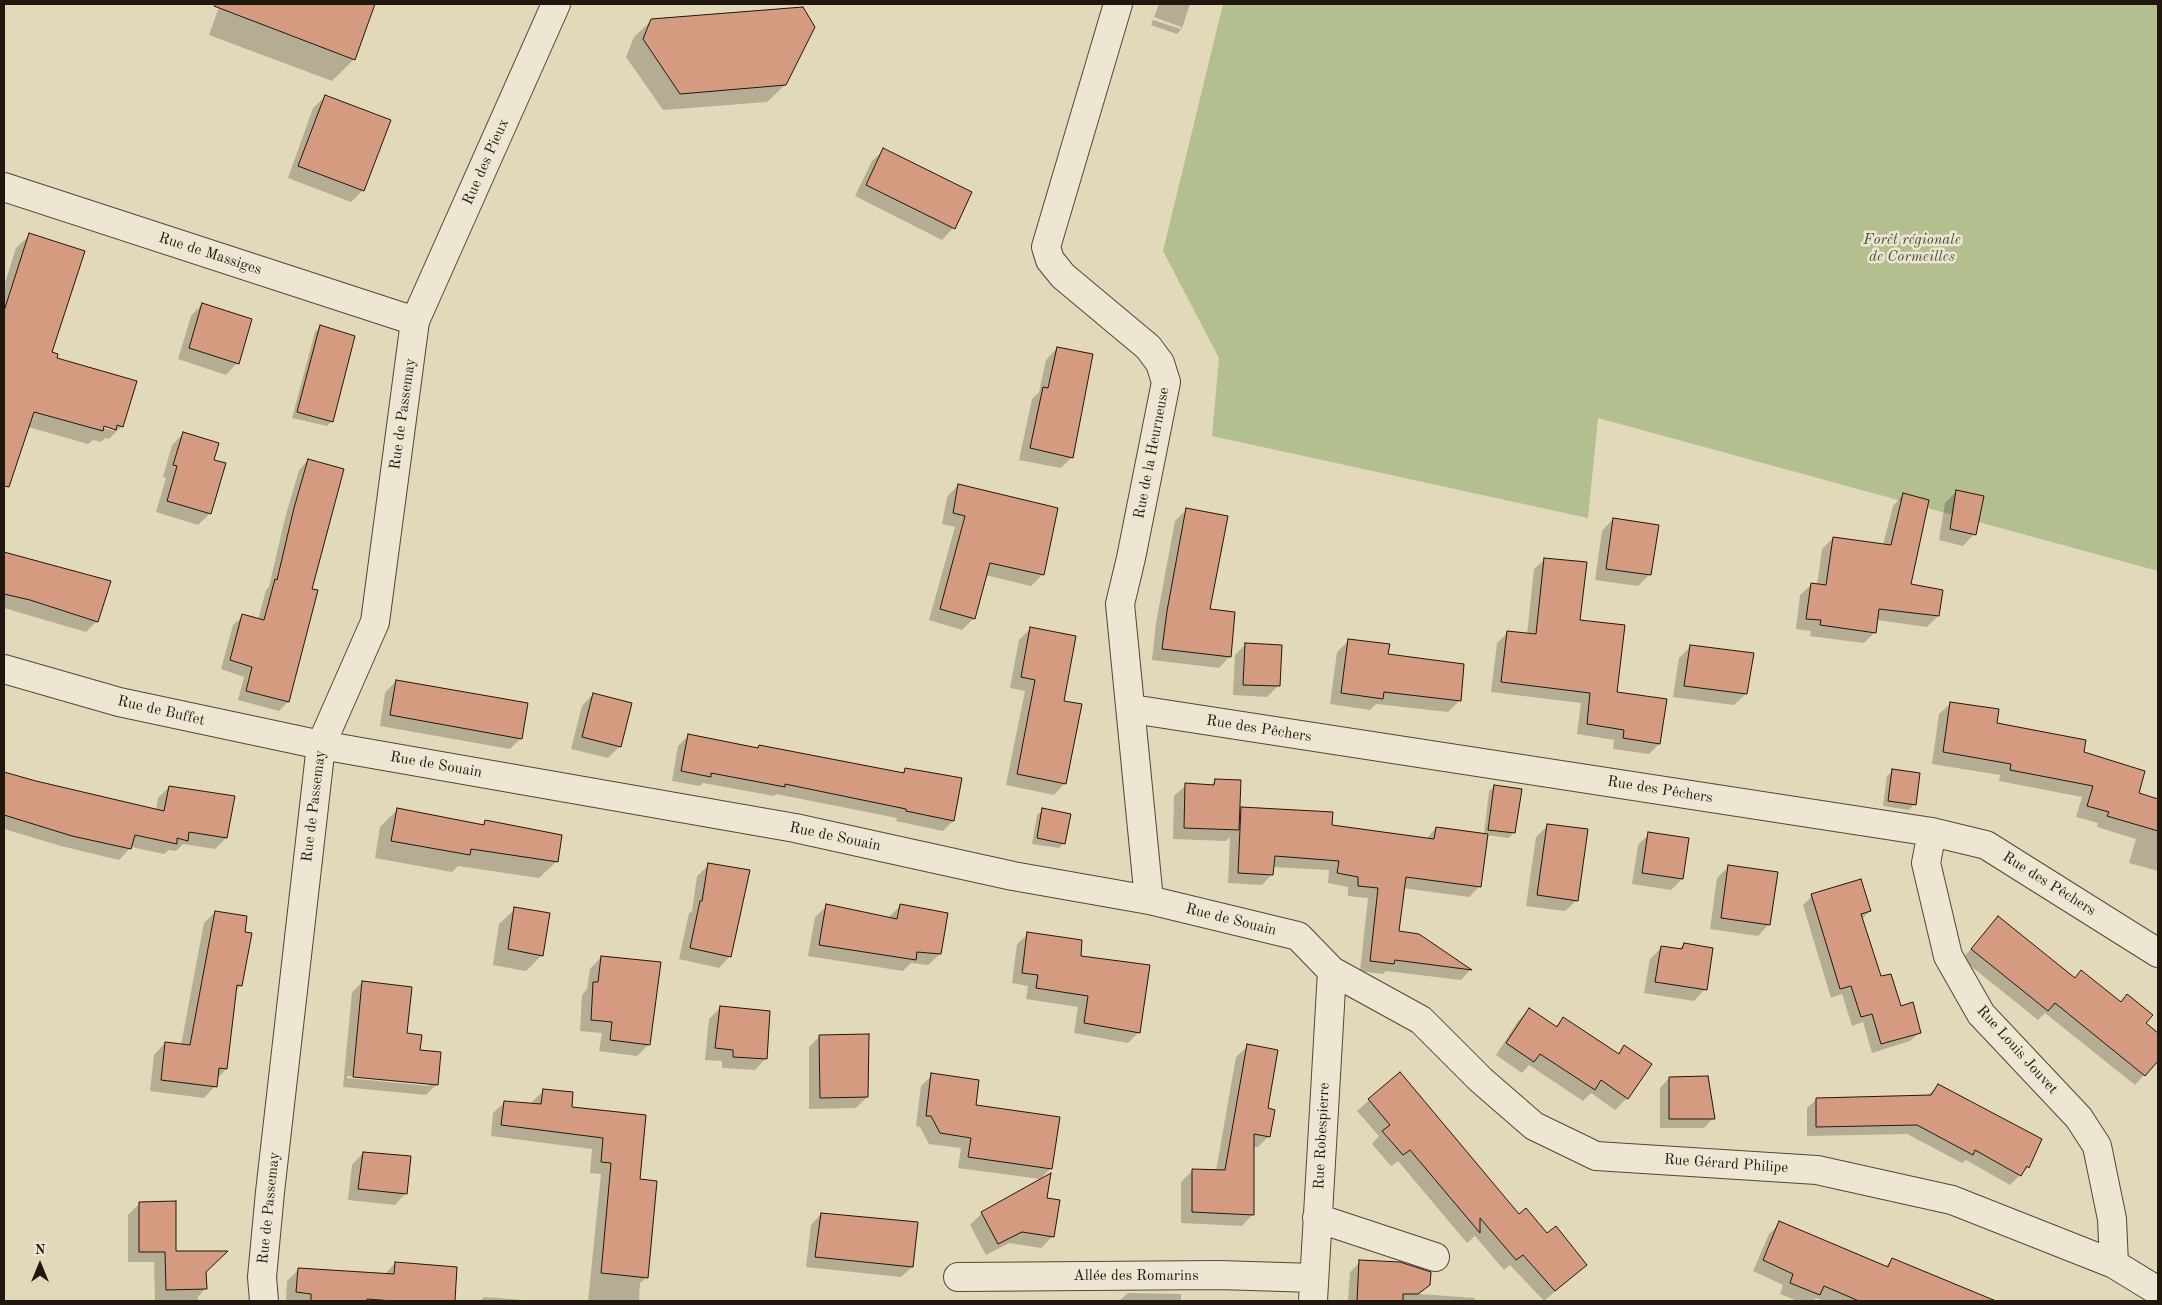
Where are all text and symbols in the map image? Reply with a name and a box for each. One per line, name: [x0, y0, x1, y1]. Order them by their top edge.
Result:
street label: Rue des Pieux: [459, 116, 513, 208]
street label: Rue de Massiges: [156, 229, 264, 279]
park label: Forêt régionale de Cormeilles: [1863, 231, 1961, 266]
street label: Rue de Passemay: [386, 357, 420, 471]
street label: Rue de la Heurneuse: [1130, 386, 1174, 520]
street label: Rue de Buffet: [116, 692, 206, 730]
street label: Rue des Pêchers: [1205, 712, 1313, 746]
street label: Rue de Souain: [389, 748, 483, 782]
street label: Rue de Passemay: [298, 749, 330, 863]
street label: Rue des Pêchers: [1606, 773, 1714, 807]
street label: Rue de Souain: [788, 819, 882, 855]
street label: Rue des Pêchers: [1999, 848, 2099, 920]
street label: Rue de Souain: [1184, 900, 1278, 940]
street label: Rue Louis Jouvet: [1972, 1002, 2062, 1098]
street label: Rue Robespierre: [1310, 1082, 1334, 1190]
street label: Rue de Passemay: [254, 1151, 284, 1265]
street label: Rue Gérard Philipe: [1663, 1151, 1789, 1177]
north arrow: [15, 1240, 65, 1290]
text: N: [35, 1243, 45, 1257]
street label: Allée des Romarins: [1073, 1267, 1199, 1285]

